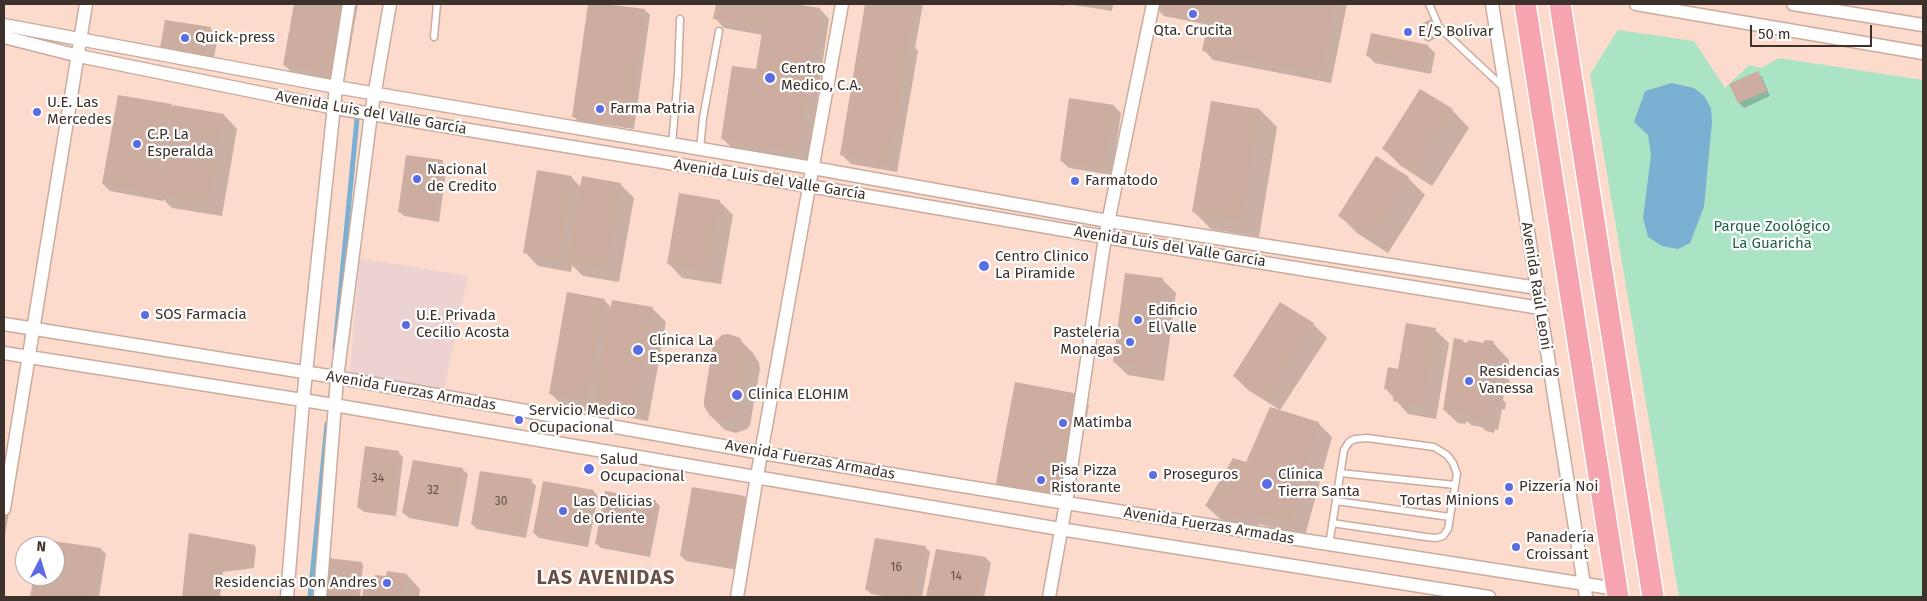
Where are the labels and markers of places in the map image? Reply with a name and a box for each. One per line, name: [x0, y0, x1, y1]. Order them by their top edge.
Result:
marker: Qta. Crucita: [1187, 8, 1199, 20]
place label: Qta. Crucita: [1154, 22, 1232, 40]
place label: E/S Bolívar: [1418, 23, 1494, 41]
marker: E/S Bolívar: [1402, 26, 1414, 38]
place label: Quick-press: [195, 29, 275, 47]
marker: Quick-press: [179, 32, 191, 44]
place label: Centro Medico, C.A.: [781, 60, 861, 95]
marker: Centro Medico, C.A.: [763, 71, 777, 85]
place label: U.E. Las Mercedes: [47, 94, 111, 129]
place label: Farma Patria: [610, 100, 695, 118]
marker: Farma Patria: [594, 103, 606, 115]
marker: U.E. Las Mercedes: [31, 106, 43, 118]
place label: C.P. La Esperalda: [147, 126, 214, 161]
marker: C.P. La Esperalda: [131, 138, 143, 150]
place label: Nacional de Credito: [427, 161, 497, 196]
place label: Farmatodo: [1085, 172, 1158, 190]
marker: Nacional de Credito: [411, 173, 423, 185]
marker: Farmatodo: [1069, 175, 1081, 187]
place label: Centro Clinico La Piramide: [995, 248, 1089, 283]
marker: Centro Clinico La Piramide: [977, 259, 991, 273]
place label: Edificio El Valle: [1148, 302, 1198, 337]
place label: SOS Farmacia: [155, 306, 247, 324]
place label: U.E. Privada Cecilio Acosta: [416, 307, 510, 342]
marker: SOS Farmacia: [139, 309, 151, 321]
marker: Edificio El Valle: [1132, 314, 1144, 326]
marker: U.E. Privada Cecilio Acosta: [400, 319, 412, 331]
place label: Pasteleria Monagas: [1053, 324, 1120, 359]
place label: Clínica La Esperanza: [649, 332, 718, 367]
marker: Pasteleria Monagas: [1124, 336, 1136, 348]
marker: Clínica La Esperanza: [631, 343, 645, 357]
place label: Residencias Vanessa: [1479, 363, 1560, 398]
marker: Residencias Vanessa: [1463, 375, 1475, 387]
place label: Clinica ELOHIM: [748, 386, 849, 404]
marker: Clinica ELOHIM: [730, 388, 744, 402]
place label: Servicio Medico Ocupacional: [529, 402, 636, 437]
marker: Servicio Medico Ocupacional: [513, 414, 525, 426]
place label: Matimba: [1073, 414, 1132, 432]
marker: Matimba: [1057, 417, 1069, 429]
place label: Salud Ocupacional: [600, 451, 684, 486]
marker: Salud Ocupacional: [582, 462, 596, 476]
place label: Pisa Pizza Ristorante: [1051, 462, 1121, 497]
place label: Proseguros: [1163, 466, 1238, 484]
place label: Clínica Tierra Santa: [1278, 466, 1360, 501]
marker: Proseguros: [1147, 469, 1159, 481]
marker: Pisa Pizza Ristorante: [1035, 474, 1047, 486]
marker: Clínica Tierra Santa: [1260, 477, 1274, 491]
place label: Pizzería Noi: [1519, 478, 1599, 496]
marker: Pizzería Noi: [1503, 481, 1515, 493]
place label: Tortas Minions: [1400, 492, 1499, 510]
place label: Las Delicias de Oriente: [573, 493, 652, 528]
marker: Tortas Minions: [1503, 495, 1515, 507]
marker: Las Delicias de Oriente: [557, 505, 569, 517]
place label: Panadería Croissant: [1526, 529, 1594, 564]
marker: Panadería Croissant: [1510, 541, 1522, 553]
place label: Residencias Don Andres: [214, 574, 377, 592]
marker: Residencias Don Andres: [381, 577, 393, 589]

